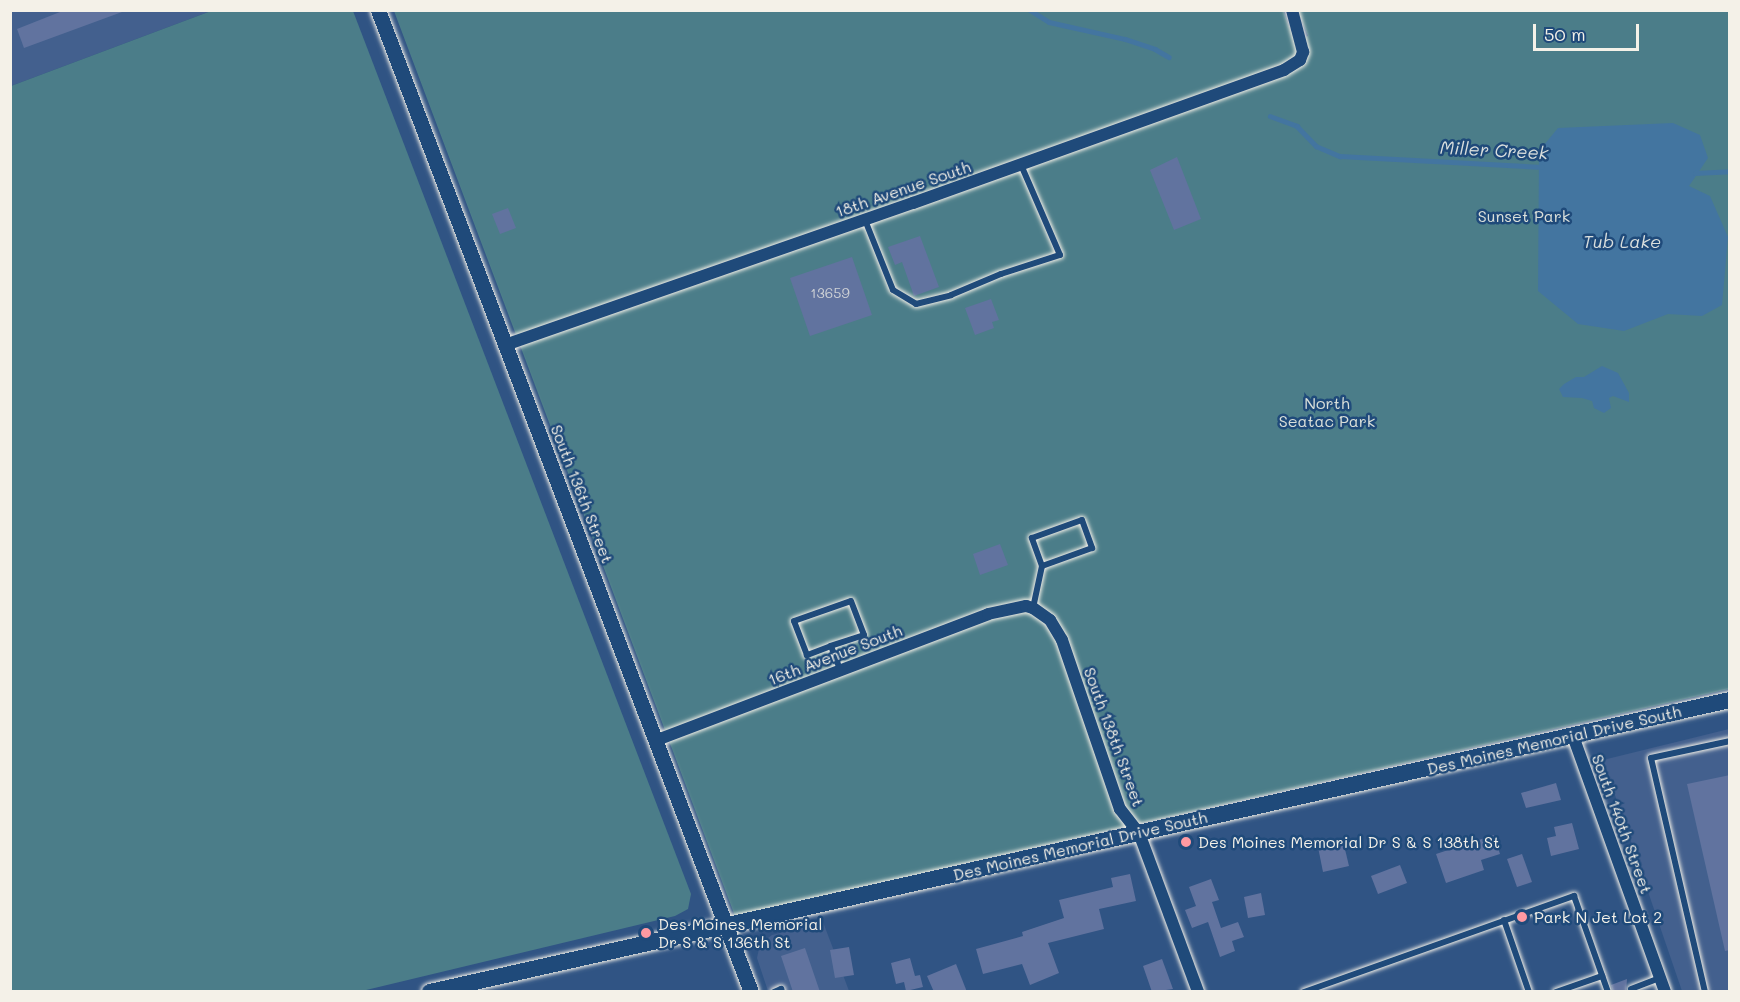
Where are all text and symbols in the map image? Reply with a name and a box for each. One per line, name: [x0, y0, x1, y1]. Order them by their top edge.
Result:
scale bar: [1536, 12, 1642, 50]
text: 50 m: [1544, 22, 1586, 46]
water label: Miller Creek: [1439, 136, 1549, 164]
street label: 18th Avenue South: [833, 157, 973, 221]
park label: Sunset Park: [1478, 206, 1570, 226]
water label: Tub Lake: [1583, 230, 1661, 252]
house number: 13659: [810, 285, 850, 301]
park label: North Seatac Park: [1279, 393, 1375, 431]
street label: South 136th Street: [547, 422, 617, 566]
street label: 16th Avenue South: [765, 621, 905, 689]
street label: South 138th Street: [1080, 665, 1148, 809]
street label: Des Moines Memorial Drive South: [1425, 701, 1683, 779]
street label: South 140th Street: [1588, 752, 1656, 896]
street label: Des Moines Memorial Drive South: [951, 807, 1209, 885]
place label: Des Moines Memorial Dr S & S 138th St: [1198, 832, 1500, 852]
marker: Des Moines Memorial Dr S & S 138th St: [1179, 835, 1193, 849]
place label: Park N Jet Lot 2: [1534, 907, 1662, 927]
marker: Park N Jet Lot 2: [1515, 910, 1529, 924]
place label: Des Moines Memorial Dr S & S 136th St: [658, 914, 822, 952]
marker: Des Moines Memorial Dr S & S 136th St: [639, 926, 653, 940]

